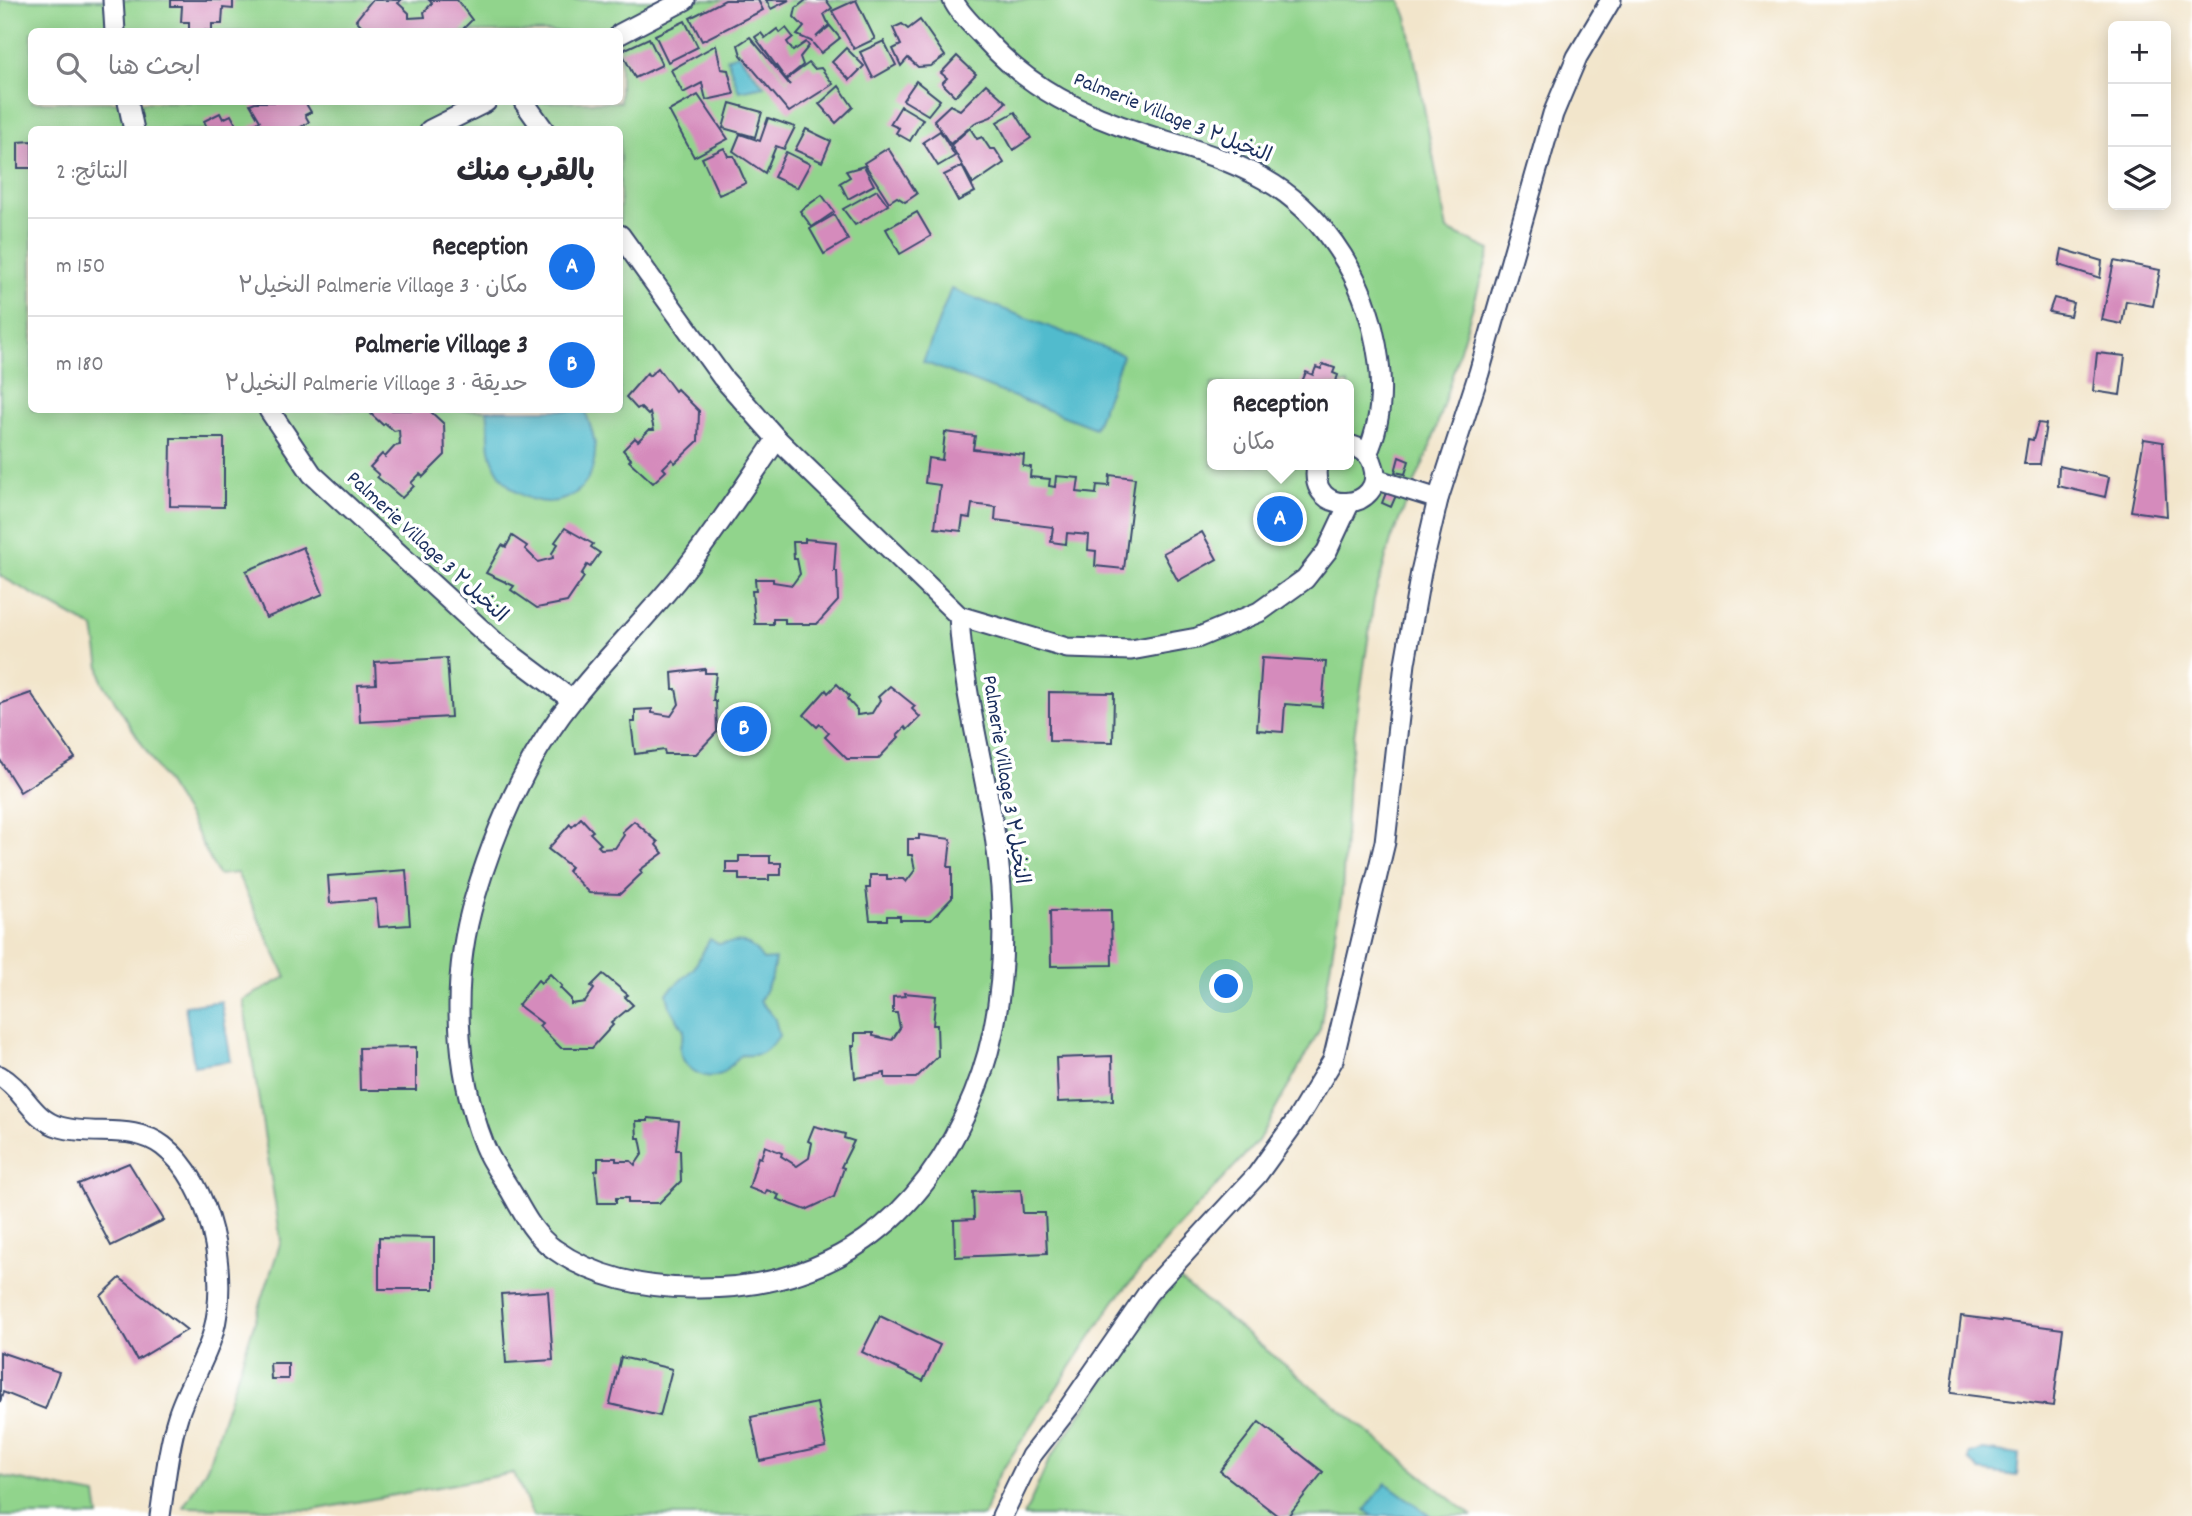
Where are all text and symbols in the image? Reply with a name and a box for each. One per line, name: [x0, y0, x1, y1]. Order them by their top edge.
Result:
map controls: [2108, 21, 2171, 210]
button: +: [2108, 21, 2171, 84]
search box: [28, 28, 623, 105]
icon: search: [52, 48, 90, 86]
text: ابحث هنا: [108, 50, 201, 87]
street label: Palmerie Village 3 النخيل٣: [1068, 66, 1276, 172]
button: −: [2108, 84, 2171, 147]
button: layers: [2108, 147, 2171, 210]
text: بالقرب منك: [457, 153, 595, 196]
text: النتائج: 2: [56, 157, 128, 190]
text: Reception: [432, 230, 528, 267]
text: 150 m: [56, 251, 105, 284]
text: A: [566, 251, 578, 284]
text: مكان · Palmerie Village 3 النخيل٣: [238, 271, 528, 304]
text: Palmerie Village 3: [355, 328, 528, 365]
text: 180 m: [56, 349, 104, 382]
text: B: [567, 349, 577, 382]
text: حديقة · Palmerie Village 3 النخيل٣: [224, 369, 528, 402]
popup: [1207, 379, 1354, 470]
text: Reception: [1233, 387, 1328, 424]
text: مكان: [1233, 428, 1275, 461]
street label: Palmerie Village 3 النخيل٣: [339, 465, 513, 631]
pin: A: [1257, 493, 1303, 545]
street label: Palmerie Village 3 النخيل٣: [973, 673, 1035, 887]
pin: B: [721, 703, 767, 755]
your location: [1209, 969, 1243, 1003]

